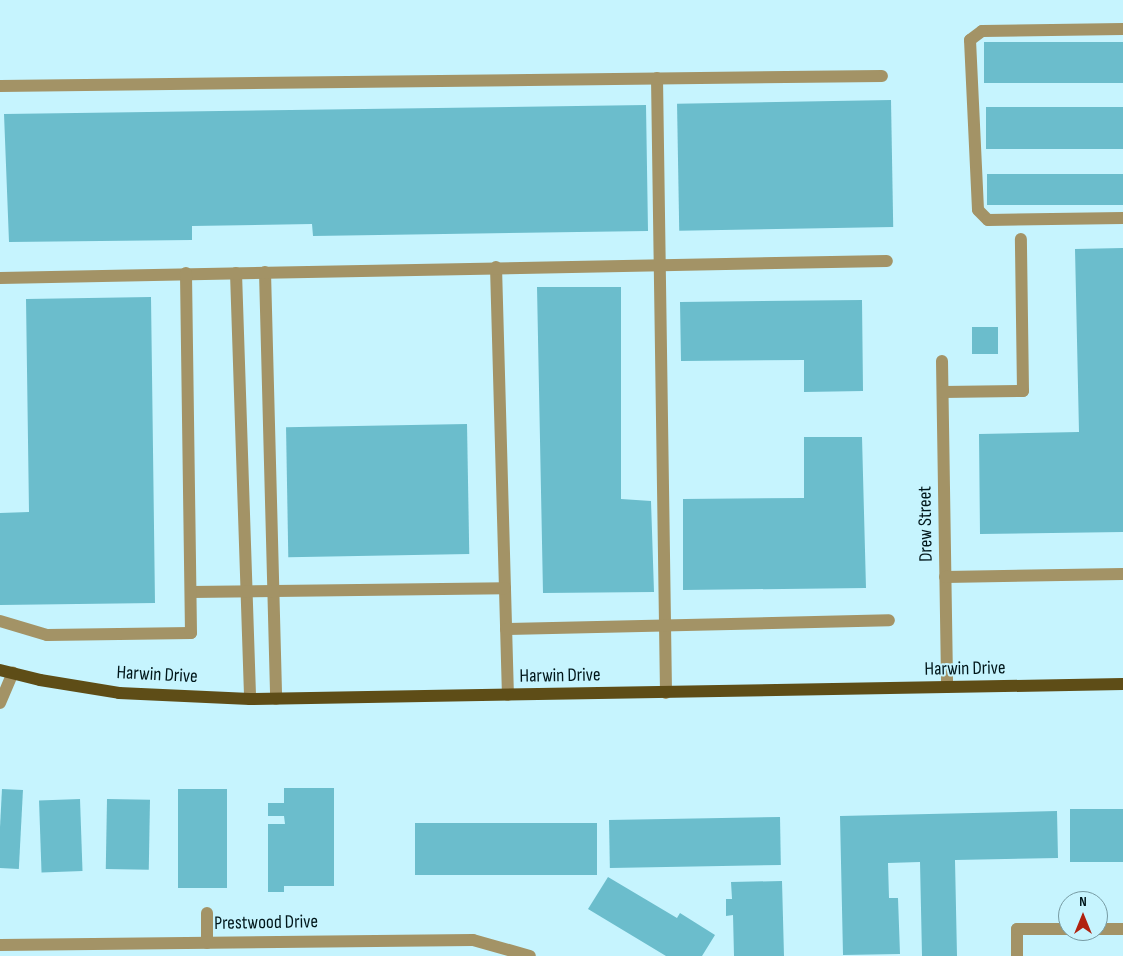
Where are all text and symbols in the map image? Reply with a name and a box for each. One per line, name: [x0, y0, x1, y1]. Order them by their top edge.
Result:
street label: Drew Street: [914, 486, 938, 562]
street label: Harwin Drive: [924, 657, 1006, 681]
street label: Harwin Drive: [116, 661, 198, 689]
street label: Harwin Drive: [519, 664, 601, 688]
north arrow: [1058, 891, 1108, 941]
text: N: [1079, 893, 1087, 910]
street label: Prestwood Drive: [214, 911, 318, 935]

